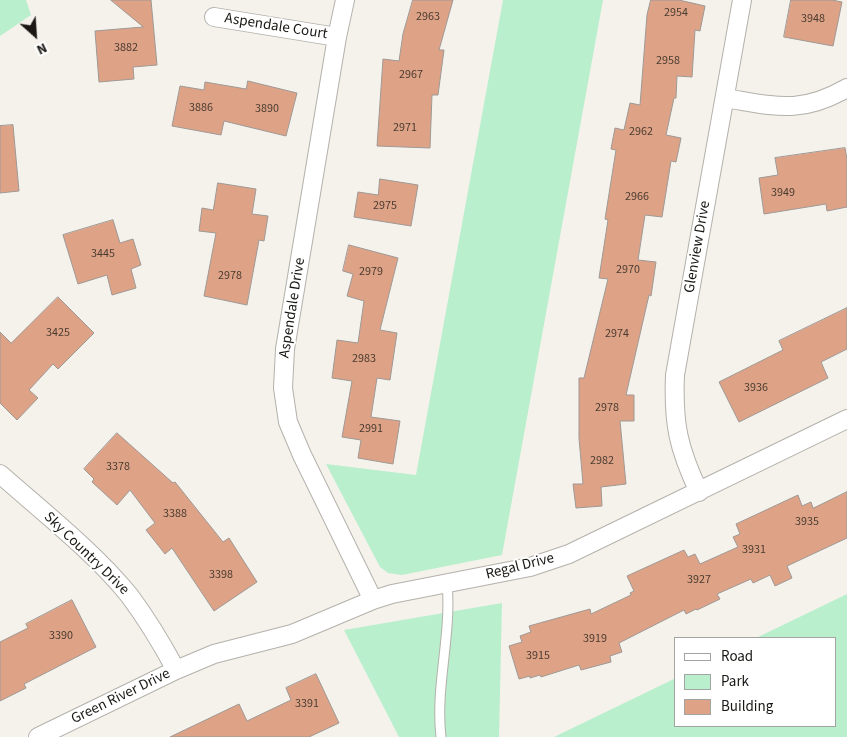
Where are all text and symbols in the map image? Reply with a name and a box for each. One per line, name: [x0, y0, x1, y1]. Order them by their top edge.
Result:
house number: 2954: [664, 6, 688, 20]
north arrow: [10, 10, 60, 60]
street label: Aspendale Court: [223, 10, 329, 44]
house number: 2963: [416, 10, 440, 24]
house number: 3948: [801, 12, 825, 26]
text: N: [33, 37, 50, 60]
house number: 3882: [114, 41, 138, 55]
house number: 2958: [656, 54, 680, 68]
house number: 2967: [399, 68, 423, 82]
house number: 3886: [189, 101, 213, 115]
house number: 3890: [255, 102, 279, 116]
house number: 2971: [393, 121, 417, 135]
house number: 2962: [629, 125, 653, 139]
house number: 3949: [771, 186, 795, 200]
house number: 2966: [625, 190, 649, 204]
house number: 2975: [373, 199, 397, 213]
street label: Glenview Drive: [681, 200, 715, 294]
house number: 3445: [91, 247, 115, 261]
street label: Aspendale Drive: [276, 257, 310, 359]
house number: 2970: [616, 263, 640, 277]
house number: 2979: [359, 265, 383, 279]
house number: 2978: [218, 269, 242, 283]
house number: 3425: [46, 326, 70, 340]
house number: 2974: [605, 327, 629, 341]
house number: 2983: [352, 352, 376, 366]
house number: 3936: [744, 381, 768, 395]
house number: 2978: [595, 401, 619, 415]
house number: 2991: [359, 422, 383, 436]
house number: 2982: [590, 454, 614, 468]
house number: 3378: [106, 460, 130, 474]
house number: 3388: [163, 507, 187, 521]
street label: Sky Country Drive: [40, 509, 132, 599]
house number: 3935: [795, 515, 819, 529]
house number: 3931: [742, 543, 766, 557]
street label: Regal Drive: [484, 550, 556, 584]
house number: 3398: [209, 568, 233, 582]
house number: 3927: [687, 573, 711, 587]
house number: 3390: [49, 629, 73, 643]
house number: 3919: [583, 632, 607, 646]
legend: [674, 637, 837, 727]
text: Road: [721, 646, 753, 667]
house number: 3915: [526, 649, 550, 663]
street label: Green River Drive: [69, 665, 173, 729]
text: Park: [721, 671, 749, 692]
text: Building: [721, 696, 773, 717]
house number: 3391: [295, 697, 319, 711]

